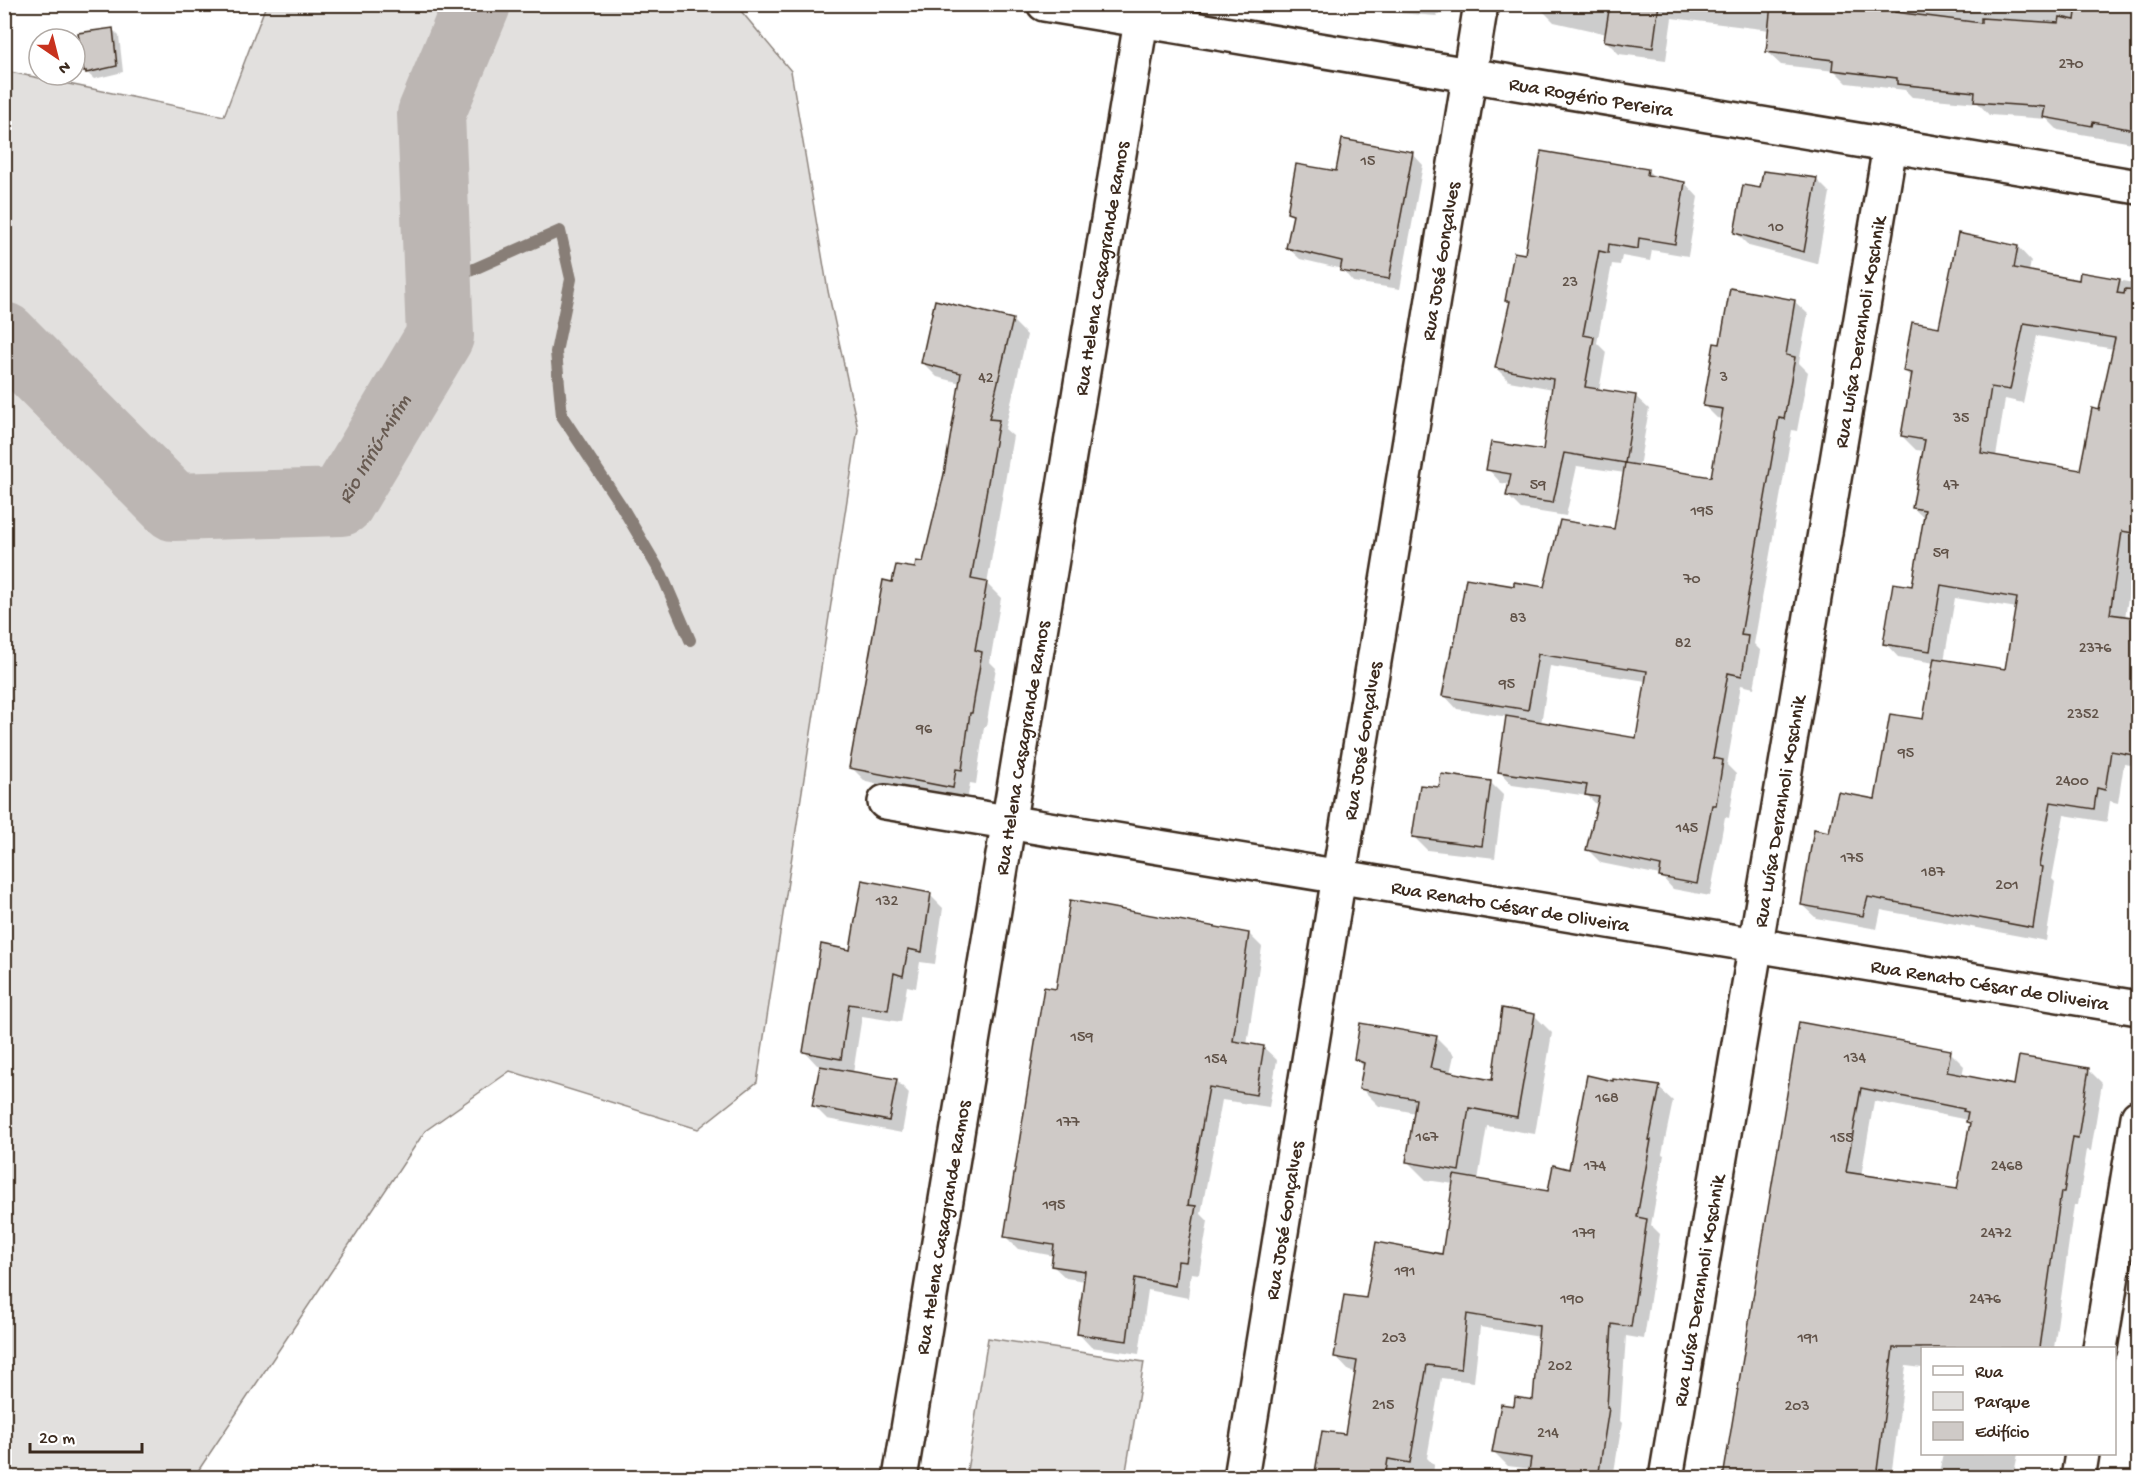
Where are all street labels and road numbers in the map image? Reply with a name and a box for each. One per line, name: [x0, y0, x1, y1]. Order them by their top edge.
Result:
street label: Rua Rogério Pereira: [1507, 74, 1676, 124]
street label: Rua Helena Casagrande Ramos: [1071, 139, 1136, 398]
street label: Rua José Gonçalves: [1418, 180, 1467, 343]
street label: Rua Luísa Deranholi Koschnik: [1831, 213, 1893, 450]
street label: Rua Helena Casagrande Ramos: [992, 619, 1057, 877]
street label: Rua José Gonçalves: [1340, 660, 1389, 822]
street label: Rua Luísa Deranholi Koschnik: [1751, 692, 1813, 930]
street label: Rua Renato César de Oliveira: [1389, 877, 1632, 939]
street label: Rua Renato César de Oliveira: [1869, 956, 2111, 1018]
street label: Rua Helena Casagrande Ramos: [913, 1098, 977, 1357]
street label: Rua José Gonçalves: [1262, 1139, 1311, 1302]
street label: Rua Luísa Deranholi Koschnik: [1670, 1171, 1732, 1409]

